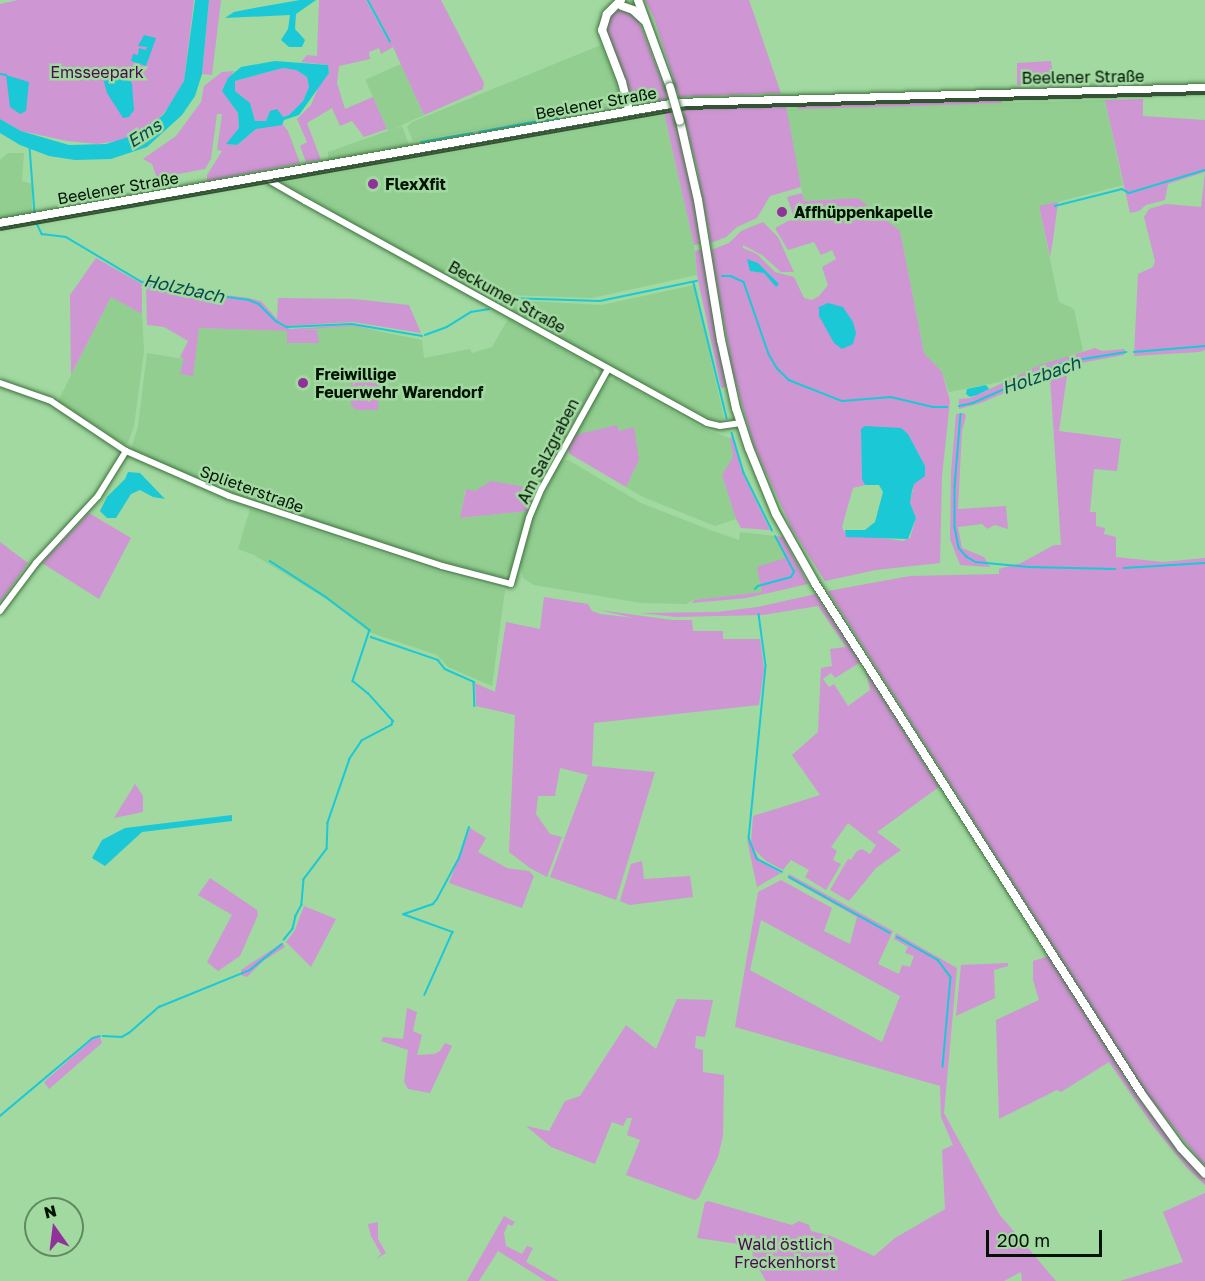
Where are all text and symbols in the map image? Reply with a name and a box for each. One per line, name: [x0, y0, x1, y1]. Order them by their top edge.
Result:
park label: Emsseepark: [50, 62, 144, 82]
street label: Beelener Straße: [1021, 66, 1145, 88]
street label: Beelener Straße: [534, 83, 658, 123]
water label: Ems: [123, 114, 165, 152]
street label: Beelener Straße: [56, 168, 180, 208]
place label: FlexXfit: [385, 174, 446, 194]
marker: FlexXfit: [366, 177, 380, 191]
place label: Affhüppenkapelle: [794, 202, 933, 222]
marker: Affhüppenkapelle: [775, 205, 789, 219]
street label: Beckumer Straße: [445, 257, 569, 337]
water label: Holzbach: [142, 269, 226, 307]
water label: Holzbach: [999, 351, 1083, 399]
place label: Freiwillige Feuerwehr Warendorf: [315, 364, 483, 402]
marker: Freiwillige Feuerwehr Warendorf: [296, 376, 310, 390]
street label: Am Salzgraben: [513, 395, 583, 507]
street label: Splieterstraße: [197, 461, 307, 517]
north arrow: [24, 1197, 84, 1257]
text: N: [42, 1200, 58, 1223]
scale bar: [989, 1218, 1104, 1256]
text: 200 m: [997, 1229, 1050, 1251]
park label: Wald östlich Freckenhorst: [734, 1234, 836, 1272]

